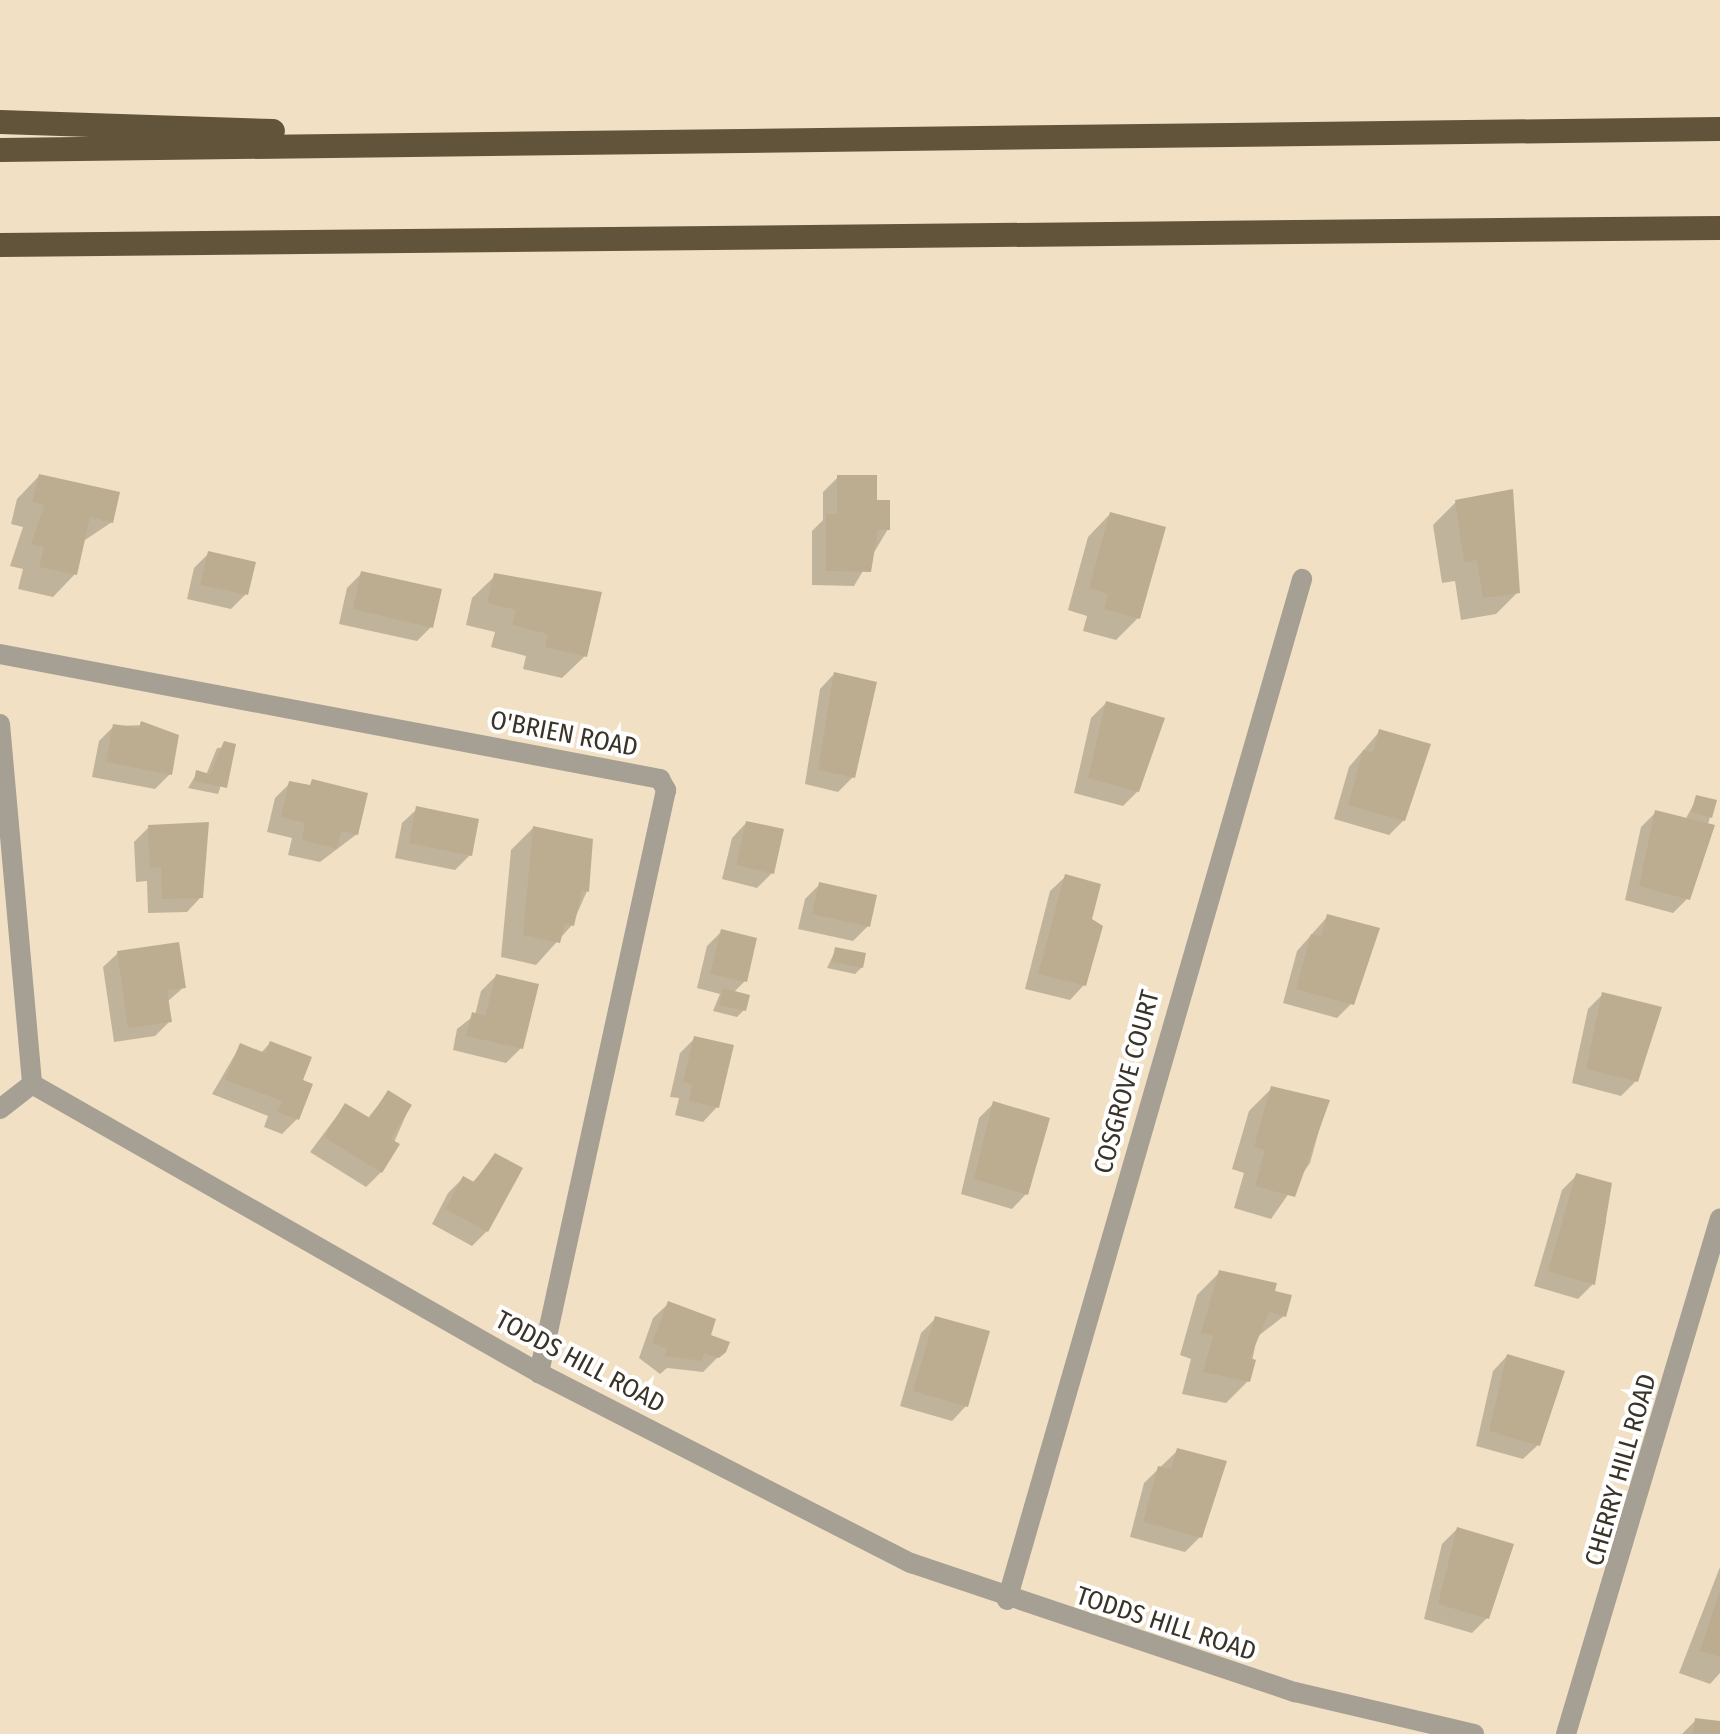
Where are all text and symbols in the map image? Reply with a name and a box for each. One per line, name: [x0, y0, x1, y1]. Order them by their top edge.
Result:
street label: O'BRIEN ROAD: [488, 704, 640, 764]
street label: COSGROVE COURT: [1088, 987, 1166, 1177]
street label: TODDS HILL ROAD: [490, 1304, 670, 1420]
street label: CHERRY HILL ROAD: [1579, 1370, 1663, 1570]
street label: TODDS HILL ROAD: [1072, 1580, 1260, 1668]

